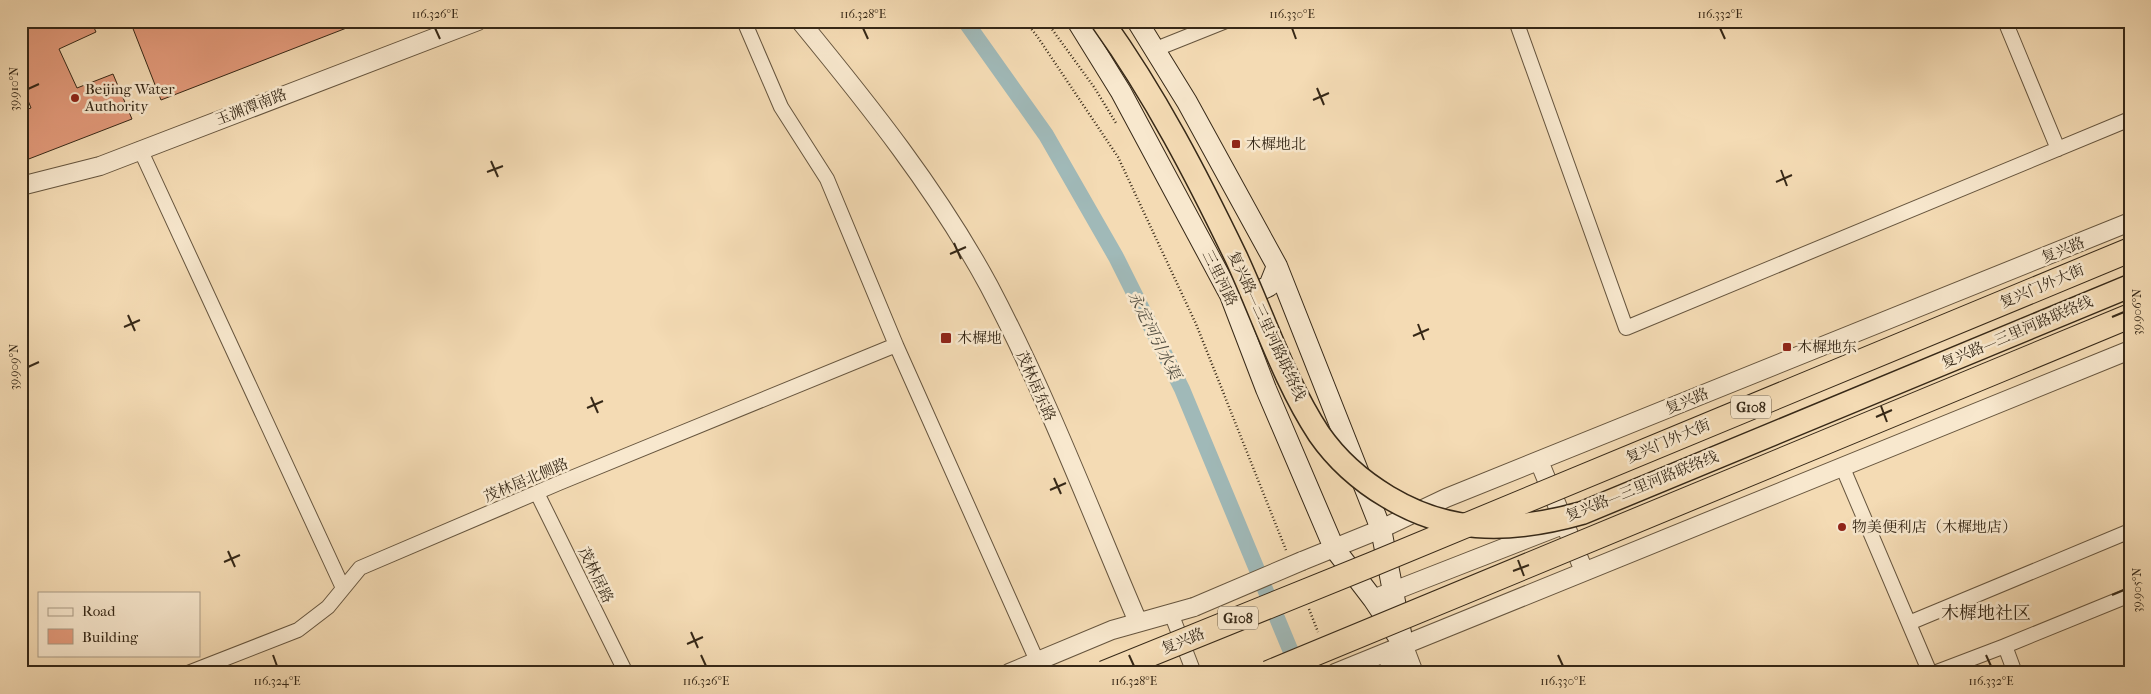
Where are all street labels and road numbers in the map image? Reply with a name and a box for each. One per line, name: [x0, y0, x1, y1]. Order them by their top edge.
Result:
street label: 玉渊潭南路: [213, 85, 289, 129]
street label: 复兴路: [2039, 233, 2087, 267]
street label: 三里河路: [1199, 247, 1241, 309]
street label: 复兴路—三里河路联络线: [1224, 248, 1310, 404]
street label: 复兴门外大街: [1997, 260, 2087, 312]
street label: 复兴路—三里河路联络线: [1939, 292, 2095, 372]
street label: 茂林居东路: [1013, 348, 1059, 424]
street label: 复兴路: [1663, 384, 1711, 418]
road number: G108: [1731, 396, 1771, 418]
street label: 复兴门外大街: [1623, 415, 1713, 467]
street label: 复兴路—三里河路联络线: [1563, 447, 1721, 525]
street label: 茂林居北侧路: [481, 454, 571, 506]
street label: 茂林居路: [575, 544, 617, 606]
road number: G108: [1218, 606, 1258, 630]
street label: 复兴路: [1159, 624, 1207, 658]

